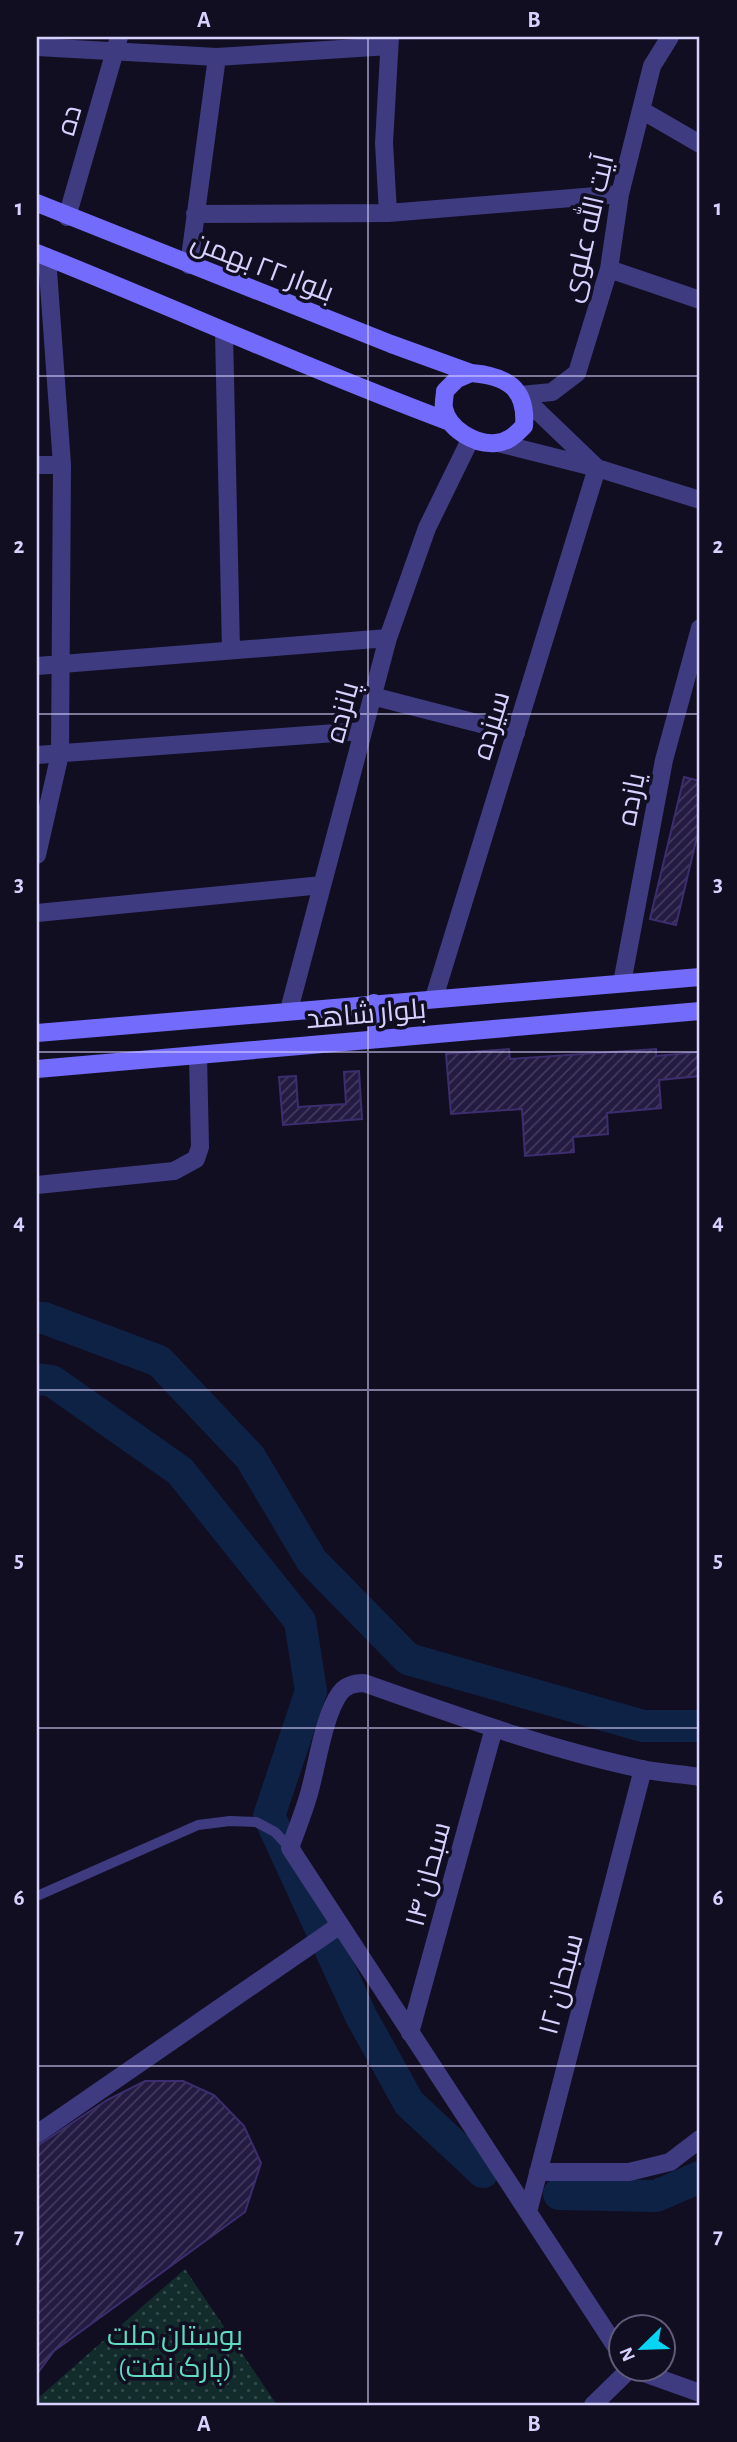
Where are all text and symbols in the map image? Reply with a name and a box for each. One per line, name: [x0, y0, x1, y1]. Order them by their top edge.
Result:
text: A: [197, 9, 211, 32]
text: B: [527, 9, 541, 32]
street label: ده: [52, 102, 87, 139]
street label: آیت الله علوی: [553, 150, 621, 305]
text: 1: [15, 197, 23, 220]
text: 1: [714, 197, 722, 220]
street label: بلوار ۲۲ بهمن: [187, 228, 337, 309]
text: 2: [14, 535, 25, 558]
text: 2: [713, 535, 724, 558]
street label: پانزده: [321, 679, 367, 747]
street label: سیزده: [468, 688, 515, 763]
street label: یازده: [613, 770, 651, 828]
text: 3: [14, 873, 24, 896]
text: 3: [713, 873, 723, 896]
street label: بلوار شاهد: [305, 995, 427, 1034]
text: 4: [13, 1211, 25, 1234]
text: 4: [712, 1211, 724, 1234]
text: 5: [14, 1549, 24, 1572]
text: 5: [713, 1549, 723, 1572]
street label: سبحان ۱۴: [402, 1819, 457, 1930]
text: 6: [13, 1887, 25, 1910]
text: 6: [712, 1887, 724, 1910]
street label: سبحان ۱۲: [535, 1931, 590, 2038]
text: 7: [14, 2225, 24, 2248]
text: 7: [713, 2225, 723, 2248]
north arrow: [608, 2312, 678, 2382]
park label: بوستان ملت (پارک نفت): [107, 2323, 243, 2386]
text: N: [616, 2344, 639, 2364]
text: A: [197, 2413, 211, 2436]
text: B: [527, 2413, 541, 2436]

